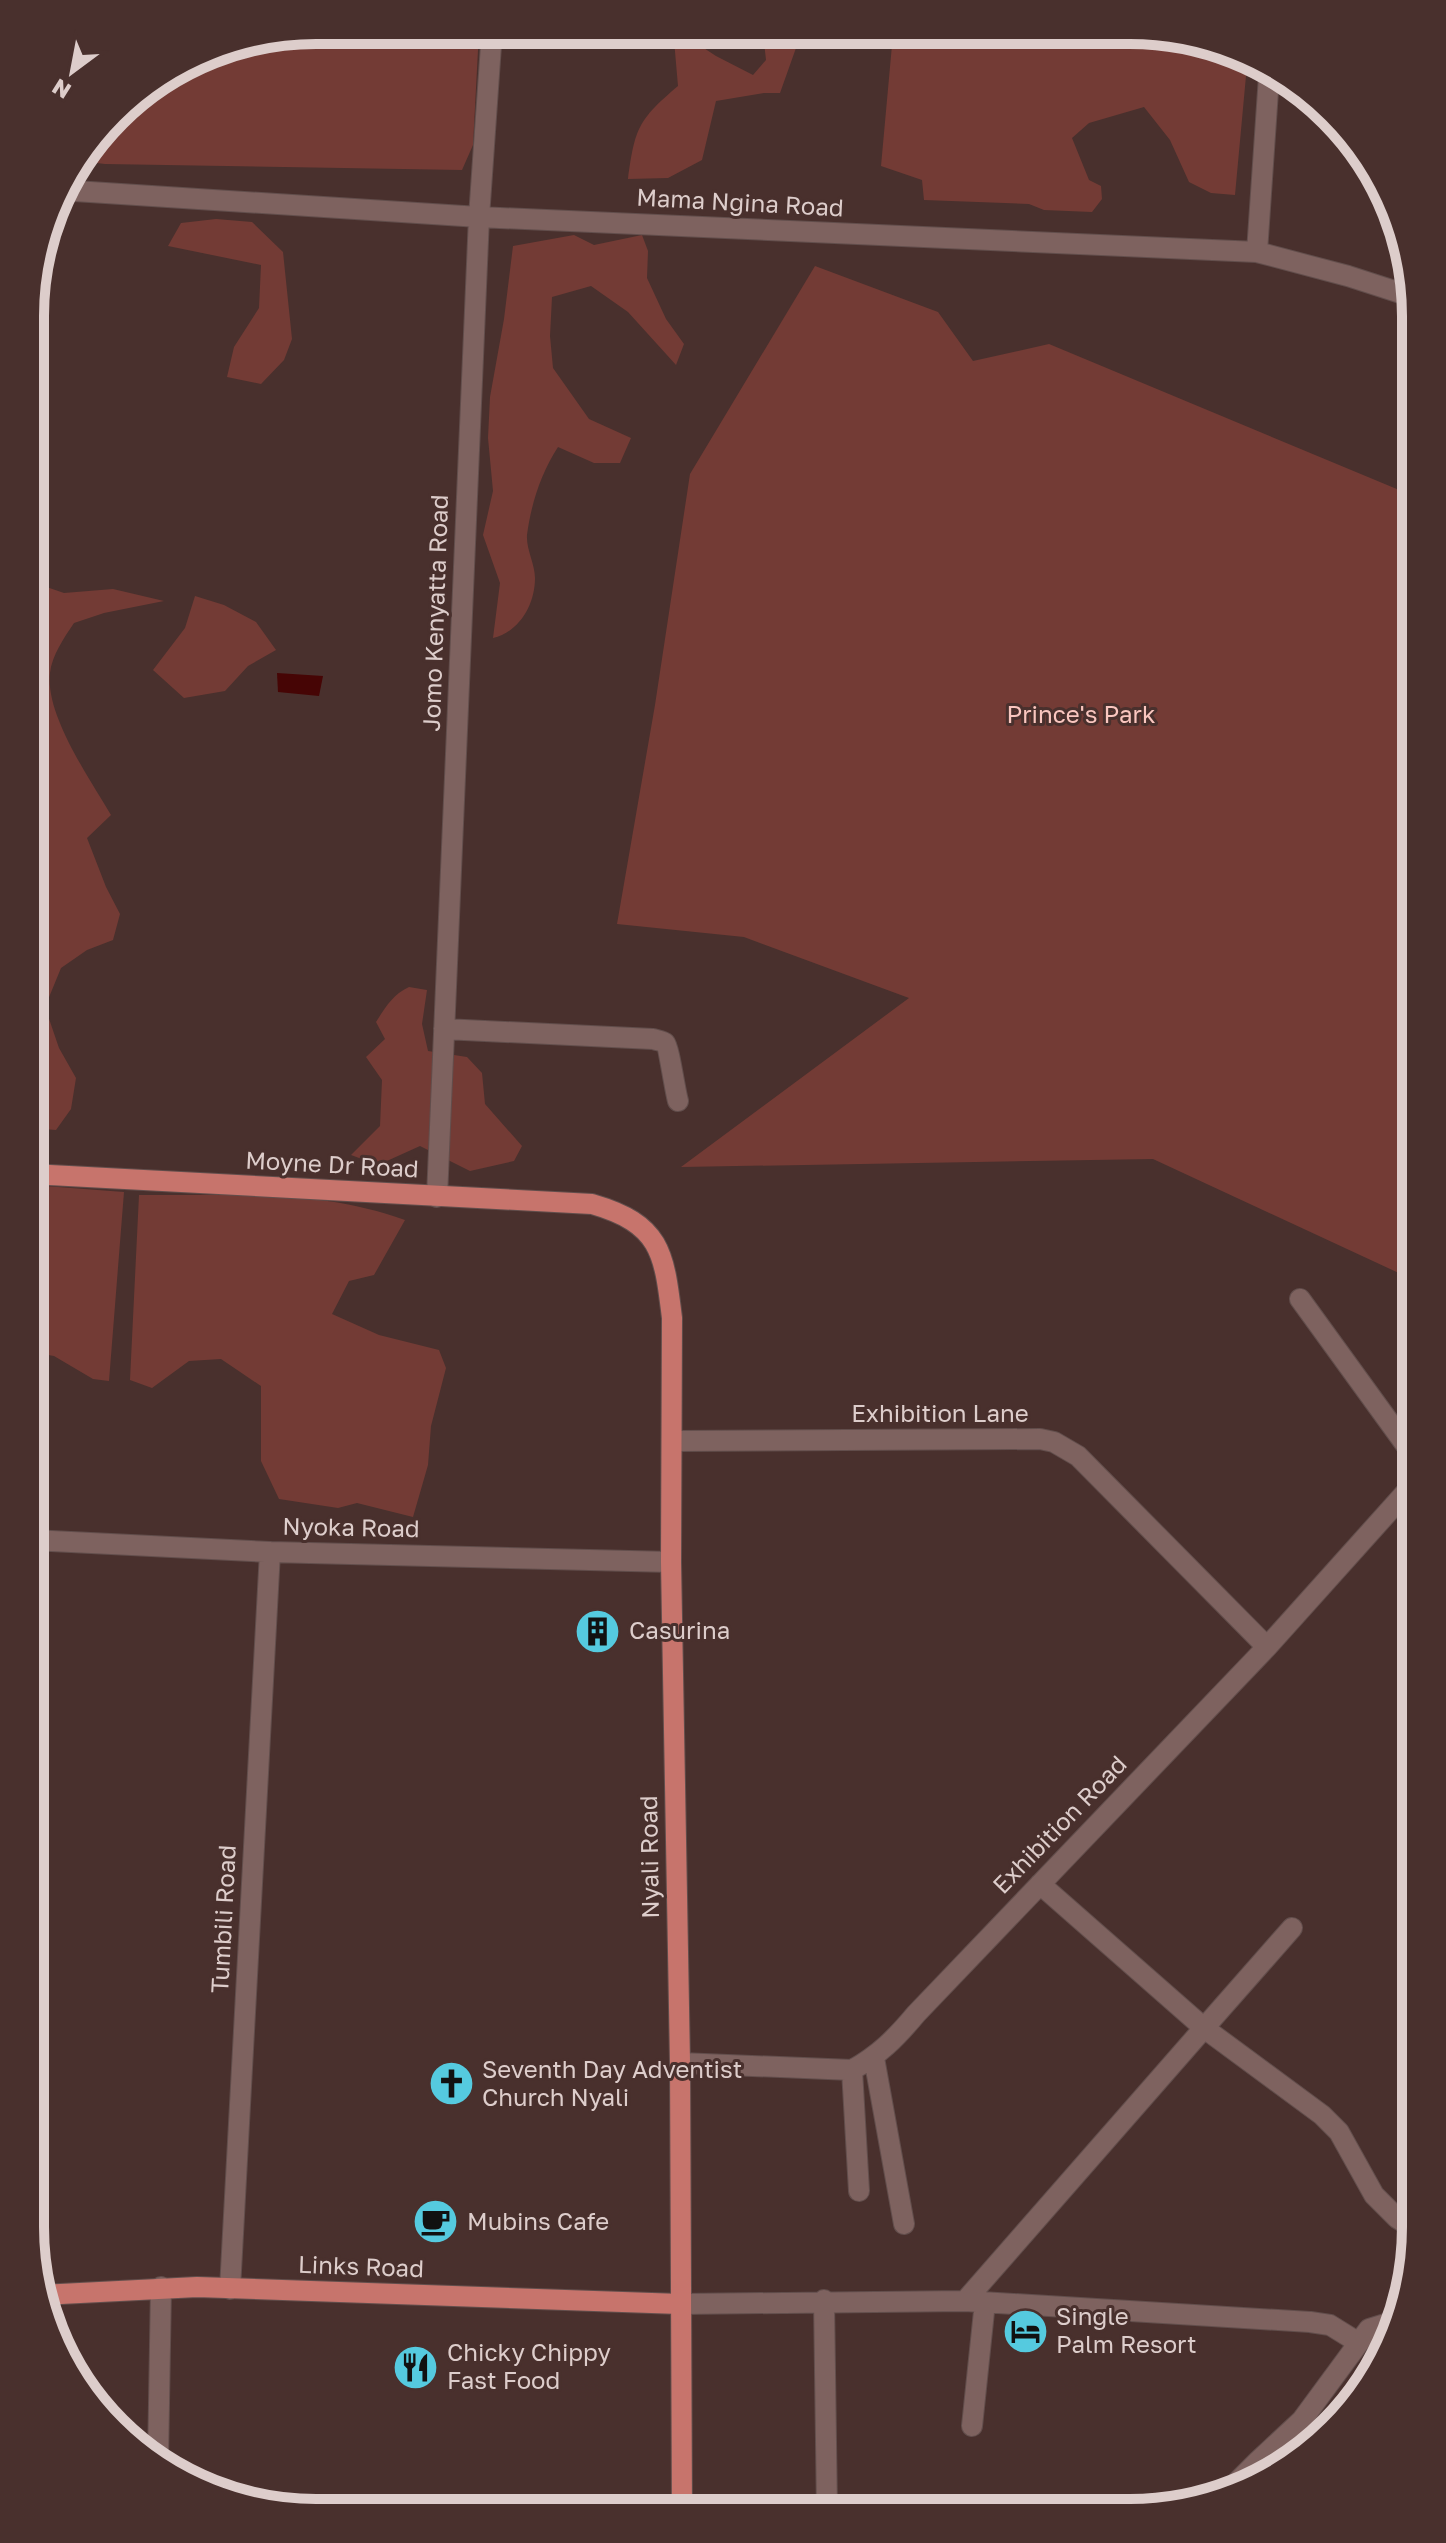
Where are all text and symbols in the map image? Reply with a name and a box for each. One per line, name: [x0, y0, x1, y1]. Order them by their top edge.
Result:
north arrow: [32, 32, 112, 112]
text: N: [47, 74, 75, 105]
street label: Mama Ngina Road: [636, 182, 844, 221]
street label: Jomo Kenyatta Road: [416, 494, 453, 732]
park label: Prince's Park: [1007, 699, 1156, 728]
street label: Moyne Dr Road: [245, 1144, 420, 1183]
street label: Exhibition Lane: [851, 1398, 1029, 1427]
street label: Nyoka Road: [282, 1511, 420, 1542]
building icon: Casurina: [574, 1607, 622, 1655]
place label: Casurina: [629, 1615, 730, 1644]
street label: Exhibition Road: [986, 1749, 1132, 1899]
street label: Nyali Road: [633, 1795, 664, 1919]
street label: Tumbili Road: [204, 1844, 241, 1994]
place label: Seventh Day Adventist Church Nyali: [482, 2054, 742, 2111]
church icon: Seventh Day Adventist Church Nyali: [427, 2060, 475, 2108]
cafe icon: Mubins Cafe: [412, 2198, 460, 2246]
place label: Mubins Cafe: [467, 2206, 609, 2235]
street label: Links Road: [298, 2249, 424, 2282]
place label: Single Palm Resort: [1056, 2301, 1197, 2358]
hotel icon: Single Palm Resort: [1001, 2307, 1049, 2355]
place label: Chicky Chippy Fast Food: [447, 2337, 611, 2394]
restaurant icon: Chicky Chippy Fast Food: [392, 2343, 440, 2391]

